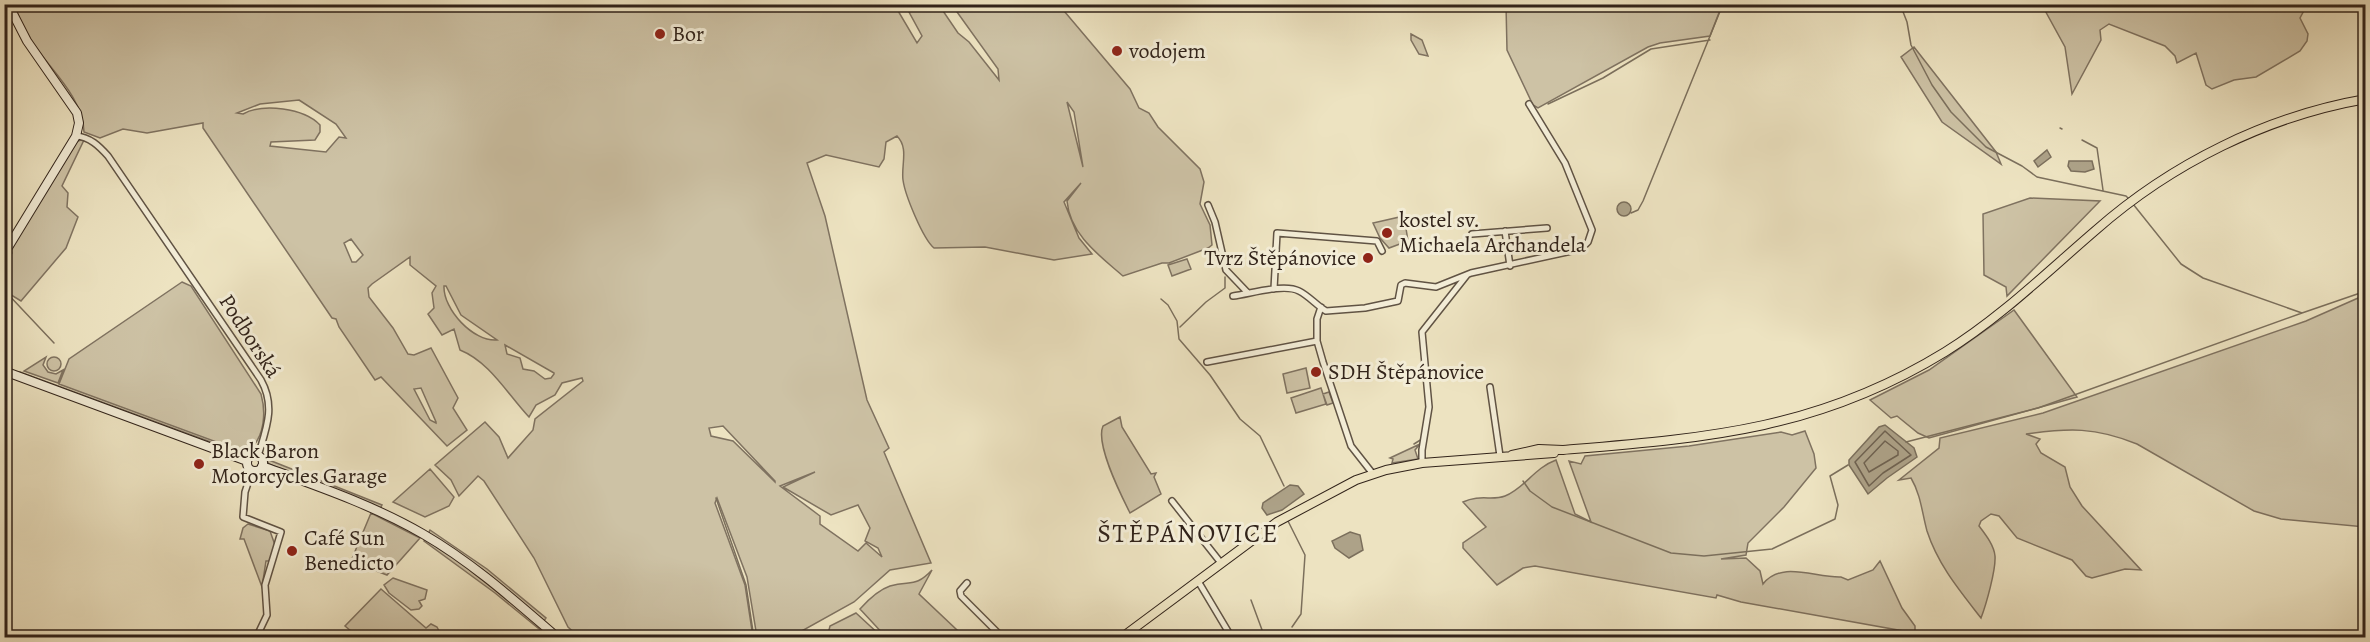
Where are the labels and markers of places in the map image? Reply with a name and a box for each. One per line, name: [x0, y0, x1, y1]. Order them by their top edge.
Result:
place label: Bor: [672, 19, 704, 49]
marker: Bor: [653, 27, 667, 41]
place label: vodojem: [1128, 36, 1206, 66]
marker: vodojem: [1110, 44, 1124, 58]
place label: kostel sv. Michaela Archandela: [1399, 205, 1587, 260]
marker: kostel sv. Michaela Archandela: [1380, 226, 1394, 240]
place label: Tvrz Štěpánovice: [1204, 243, 1356, 273]
marker: Tvrz Štěpánovice: [1361, 251, 1375, 265]
place label: SDH Štěpánovice: [1328, 357, 1484, 387]
marker: SDH Štěpánovice: [1309, 365, 1323, 379]
place label: Black Baron Motorcycles Garage: [211, 436, 387, 491]
marker: Black Baron Motorcycles Garage: [192, 457, 206, 471]
place label: Café Sun Benedicto: [304, 523, 394, 578]
marker: Café Sun Benedicto: [285, 544, 299, 558]

